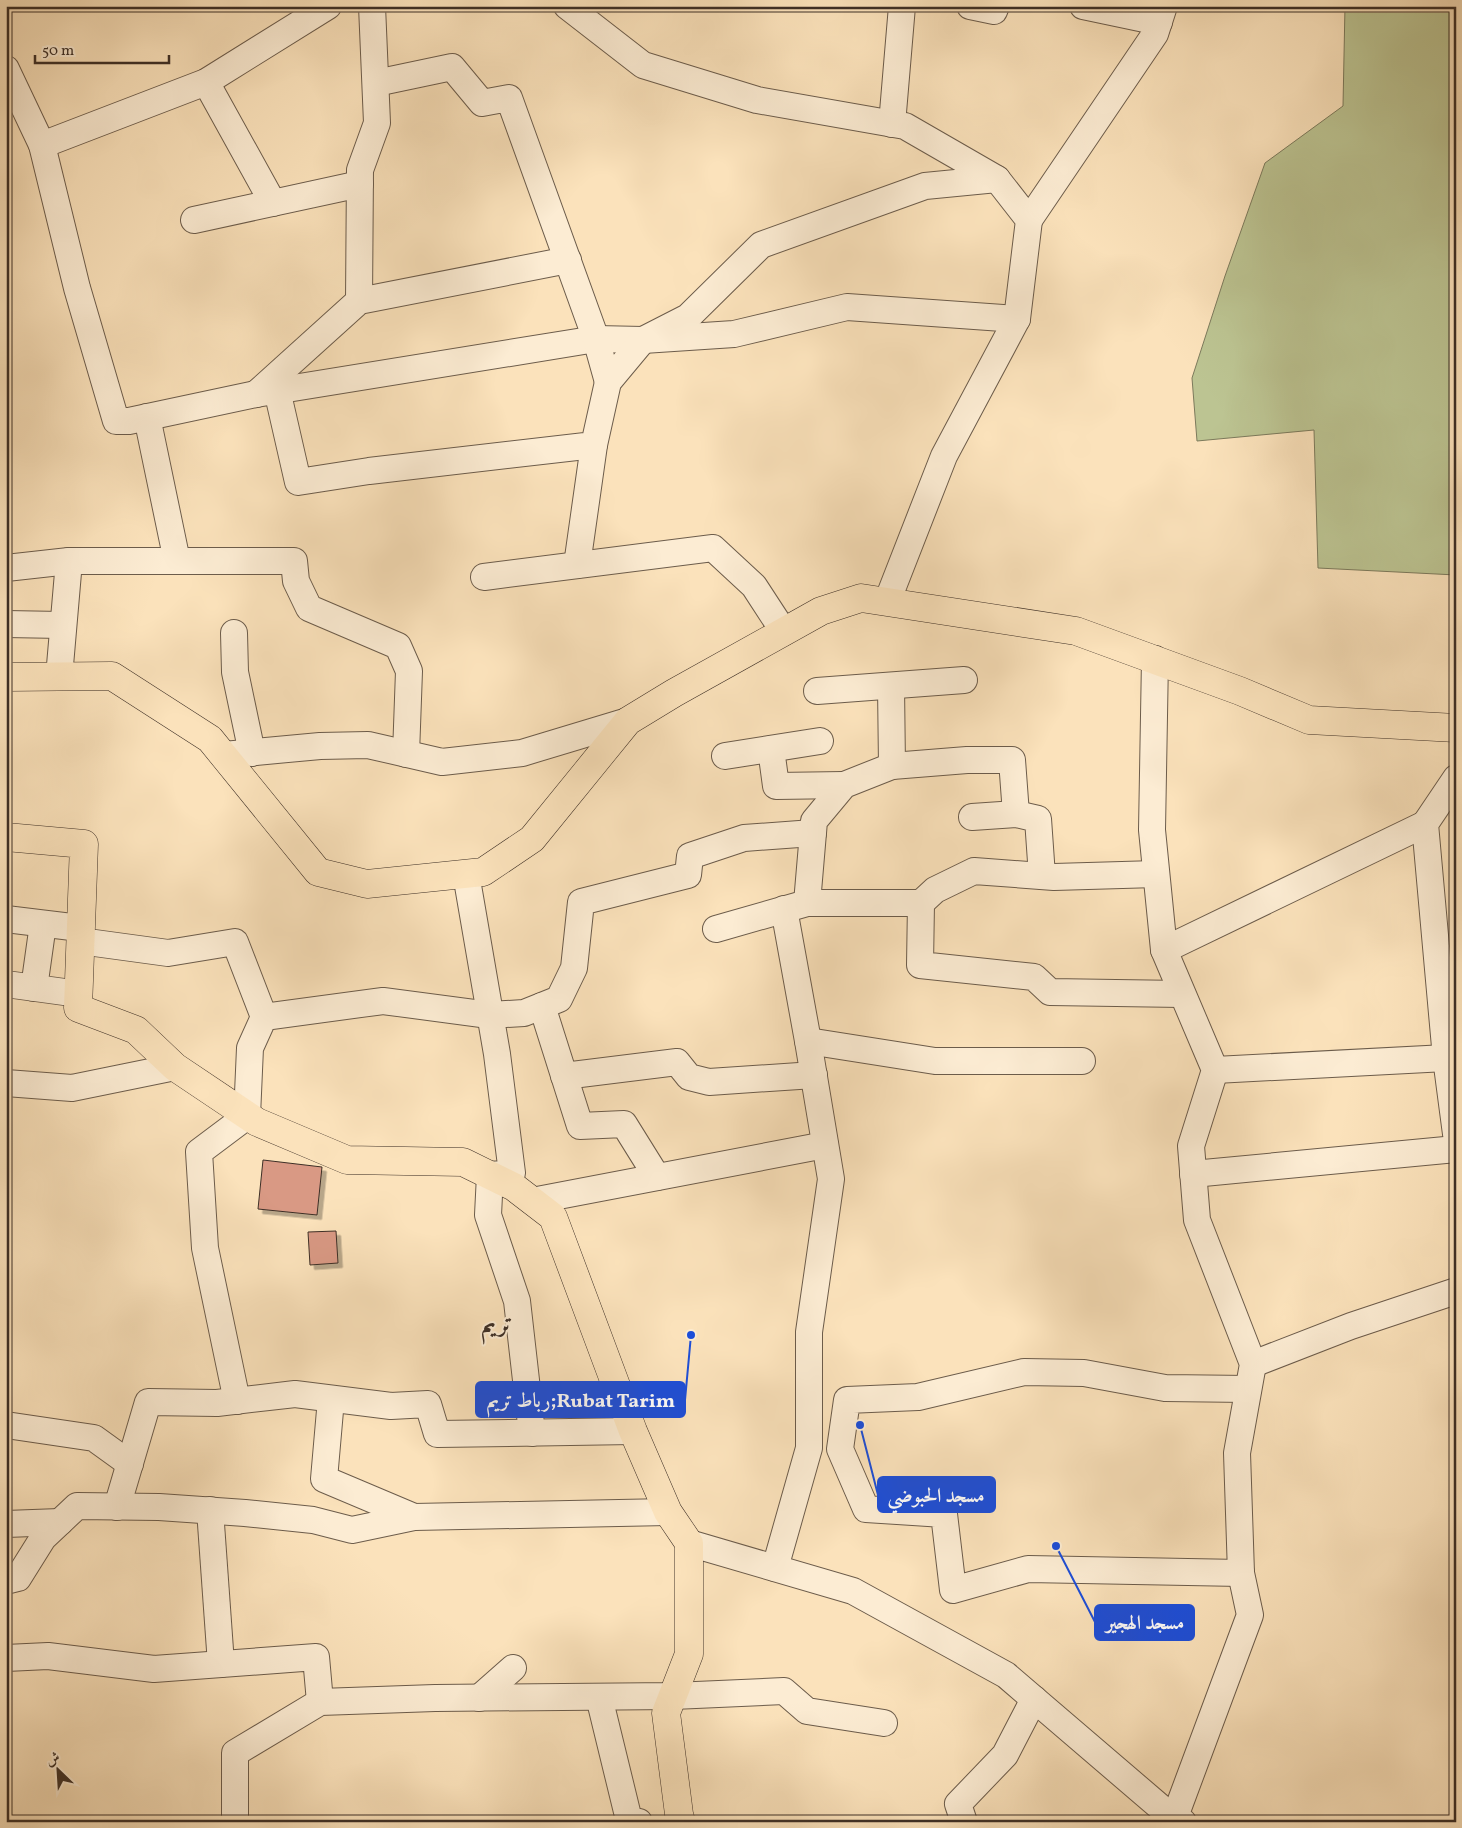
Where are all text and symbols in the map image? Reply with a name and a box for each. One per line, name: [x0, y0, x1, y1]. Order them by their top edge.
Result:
scale bar: [35, 32, 169, 64]
text: 50 m: [42, 41, 74, 62]
district label: تريم: [481, 1309, 513, 1345]
callout: رباط تريم;Rubat Tarim: [476, 1382, 685, 1417]
text: رباط تريم;Rubat Tarim: [487, 1388, 675, 1418]
callout: مسجد الحبوضي: [878, 1477, 995, 1512]
text: مسجد الحبوضي: [887, 1483, 985, 1514]
callout: مسجد الهجير: [1095, 1605, 1194, 1640]
text: مسجد الهجير: [1104, 1610, 1184, 1638]
north arrow: [32, 1746, 82, 1796]
text: ش: [43, 1748, 64, 1771]

